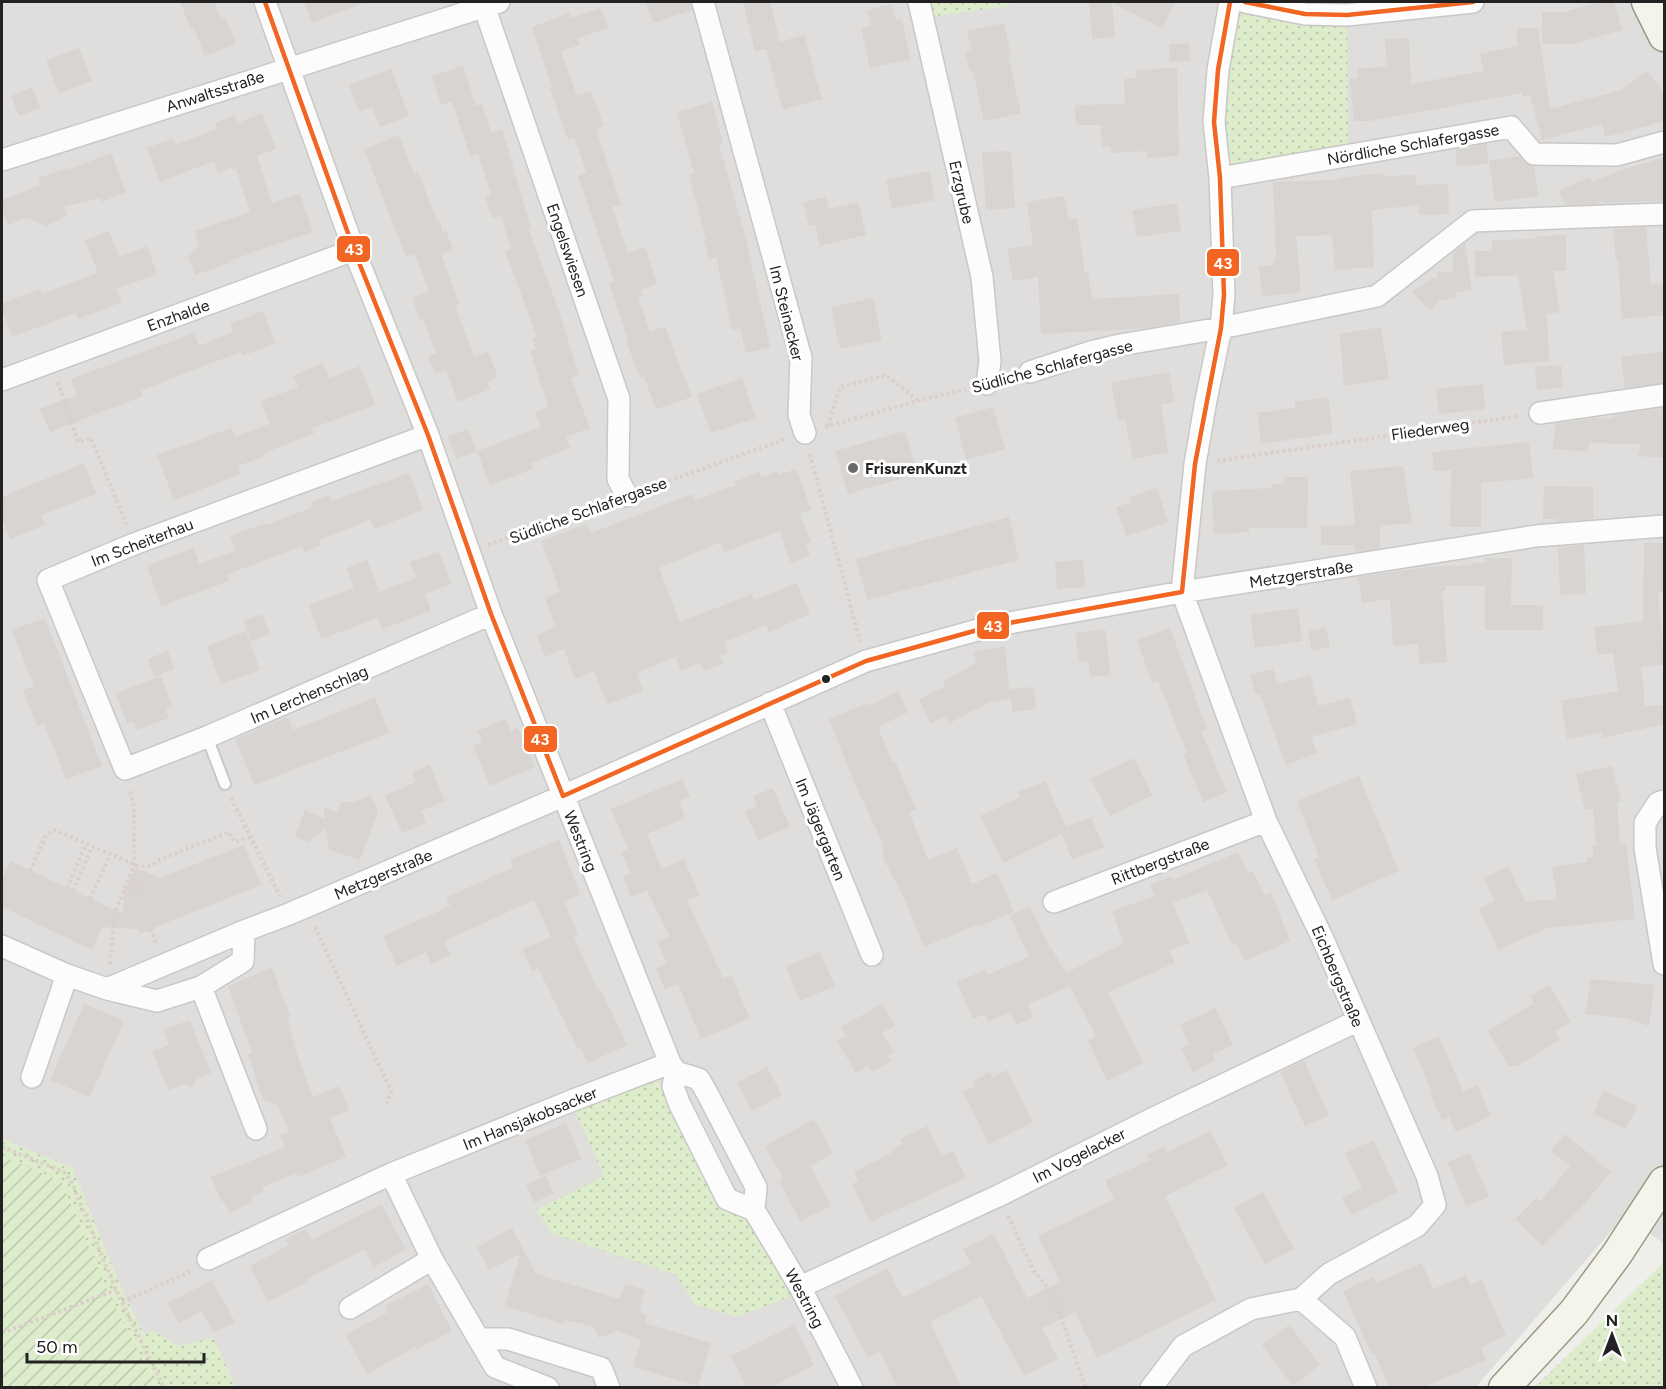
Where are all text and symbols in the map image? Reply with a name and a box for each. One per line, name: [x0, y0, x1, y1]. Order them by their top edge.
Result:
street label: Anwaltsstraße: [164, 67, 267, 116]
street label: Nördliche Schlafergasse: [1326, 120, 1501, 169]
street label: Erzgrube: [945, 159, 978, 226]
street label: Engelswiesen: [543, 201, 592, 299]
line badge: 43: [336, 235, 371, 263]
text: 43: [344, 240, 364, 259]
line badge: 43: [1206, 248, 1240, 277]
text: 43: [1213, 254, 1233, 273]
street label: Im Steinacker: [765, 263, 808, 363]
street label: Enzhalde: [144, 295, 212, 336]
street label: Südliche Schlafergasse: [970, 336, 1135, 397]
street label: Fliederweg: [1390, 415, 1470, 444]
place label: FrisurenKunzt: [865, 459, 967, 478]
marker: FrisurenKunzt: [846, 461, 860, 475]
street label: Südliche Schlafergasse: [507, 473, 670, 548]
street label: Im Scheiterhau: [88, 514, 196, 571]
street label: Metzgerstraße: [1248, 557, 1354, 592]
line badge: 43: [976, 611, 1010, 640]
text: 43: [983, 617, 1003, 636]
street label: Im Lerchenschlag: [248, 661, 371, 728]
unlabelled marker: [820, 673, 832, 685]
line badge: 43: [523, 725, 558, 753]
text: 43: [530, 730, 550, 749]
street label: Im Jägergarten: [791, 775, 850, 883]
street label: Westring: [560, 808, 601, 875]
street label: Rittbergstraße: [1108, 834, 1212, 889]
street label: Metzgerstraße: [331, 845, 435, 904]
street label: Eichbergstraße: [1308, 923, 1368, 1030]
street label: Im Hansjakobsacker: [460, 1083, 601, 1154]
street label: Im Vogelacker: [1030, 1124, 1129, 1187]
street label: Westring: [781, 1265, 828, 1331]
north arrow: [1582, 1305, 1642, 1365]
text: N: [1606, 1311, 1618, 1330]
scale bar: [27, 1326, 204, 1364]
text: 50 m: [36, 1336, 78, 1358]

